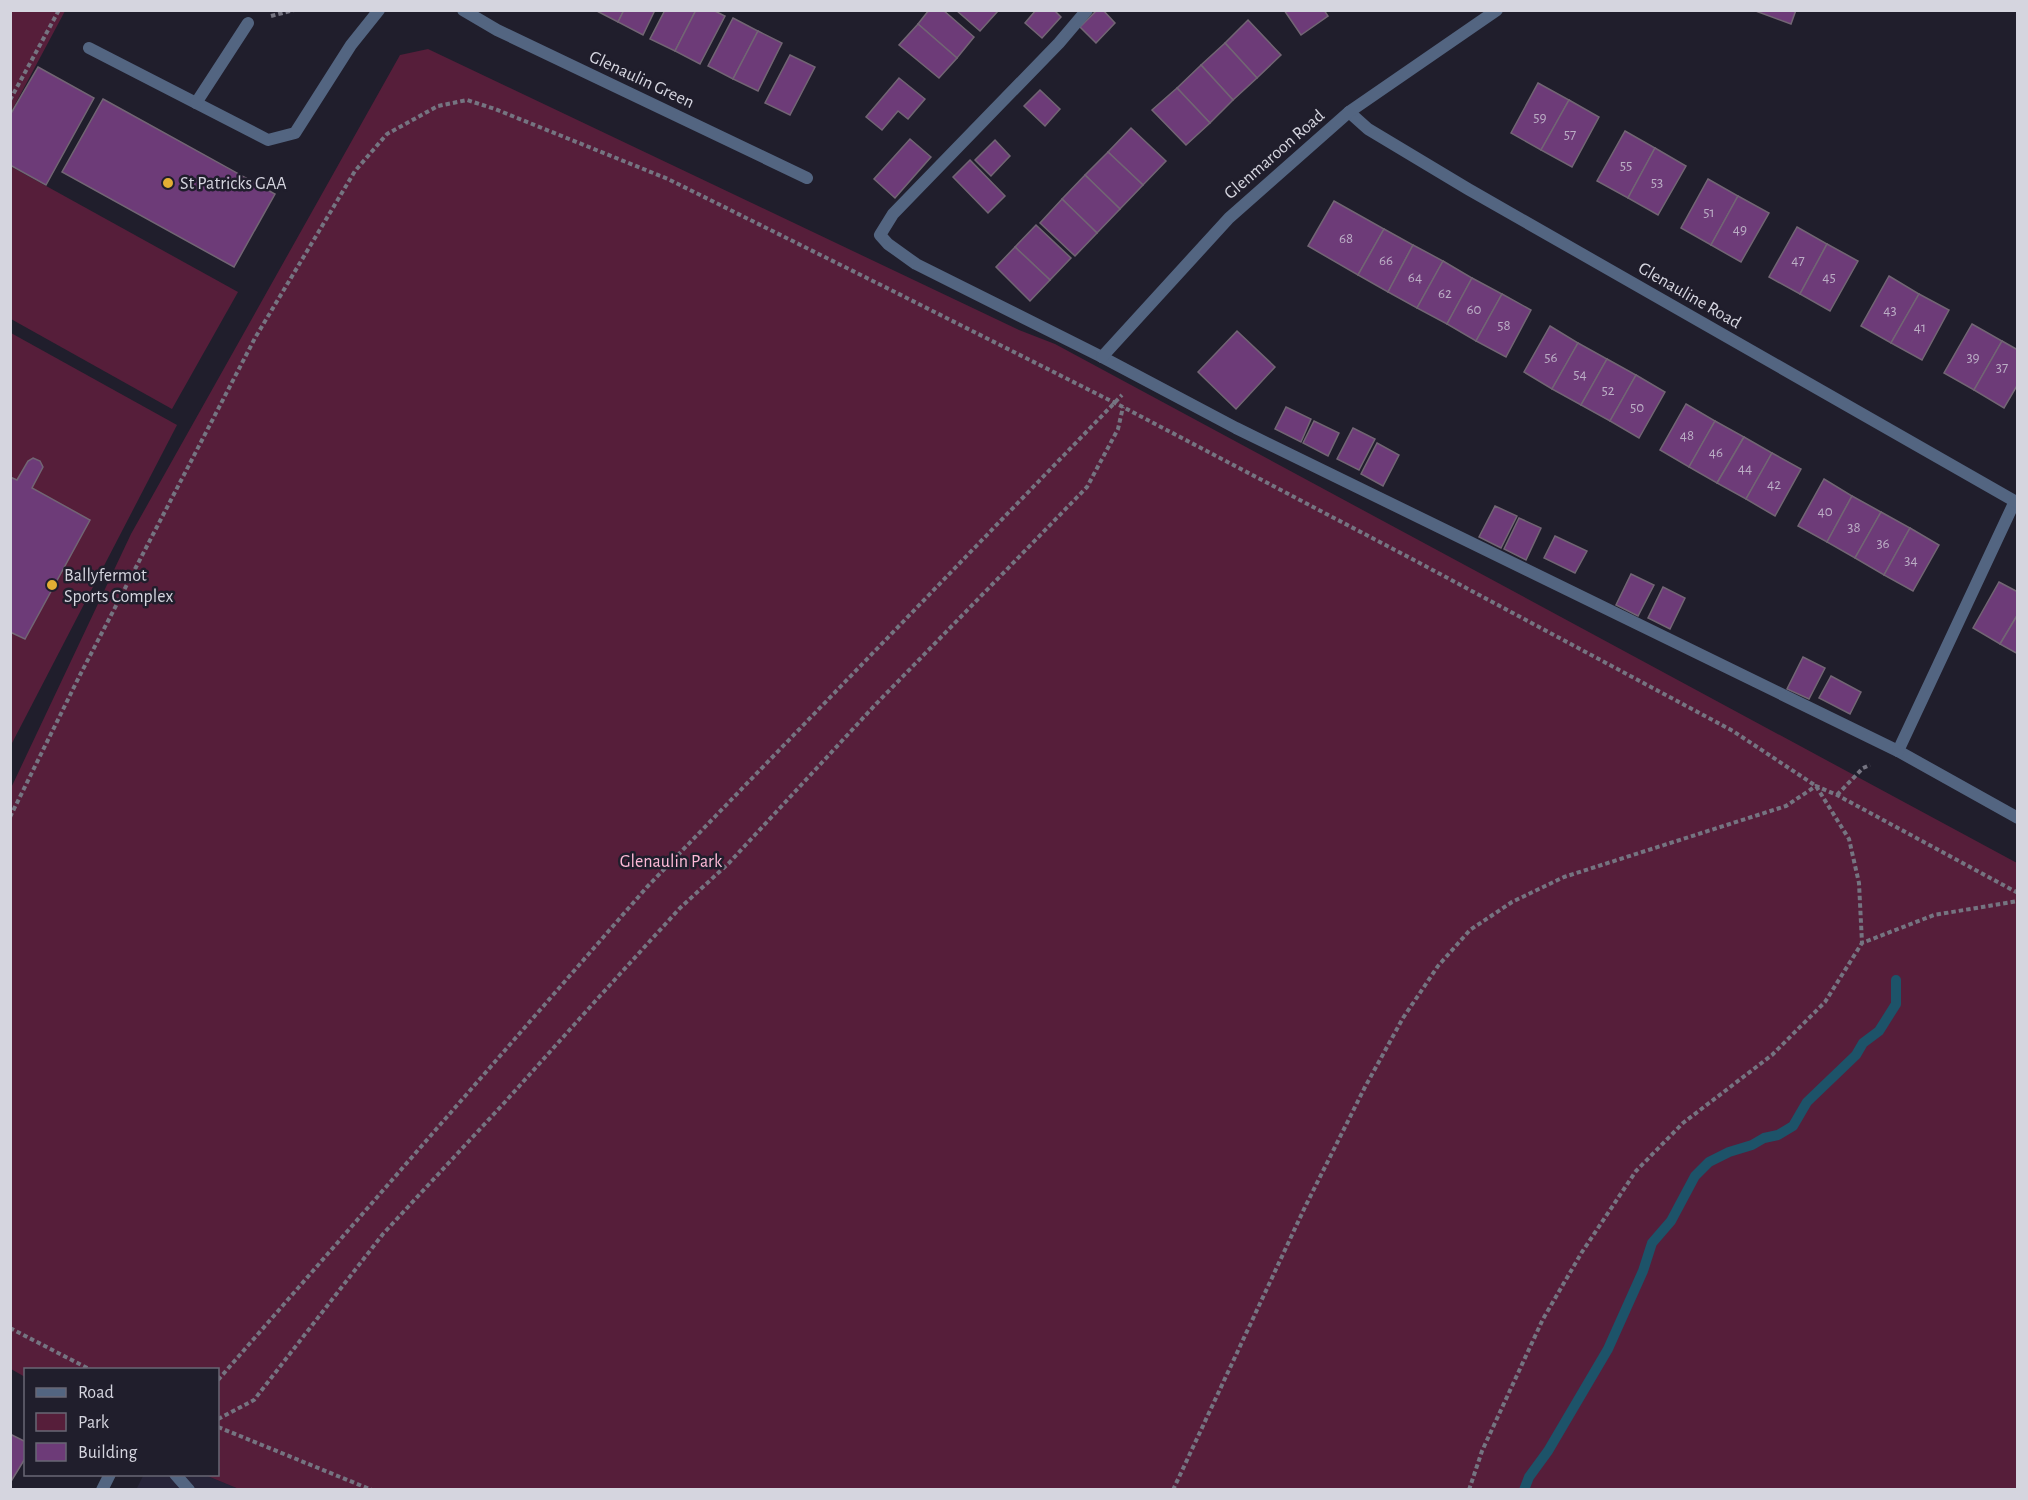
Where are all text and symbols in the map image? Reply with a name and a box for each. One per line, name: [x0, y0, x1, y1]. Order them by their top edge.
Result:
street label: Glenaulin Green: [586, 48, 697, 112]
street label: Glenmaroon Road: [1221, 107, 1328, 203]
house number: 59: [1533, 110, 1547, 125]
house number: 57: [1564, 127, 1576, 142]
house number: 55: [1620, 158, 1632, 173]
place label: St Patricks GAA: [180, 175, 287, 193]
house number: 53: [1651, 175, 1663, 190]
marker: St Patricks GAA: [161, 176, 175, 190]
house number: 51: [1703, 205, 1715, 220]
house number: 49: [1733, 222, 1747, 237]
house number: 68: [1339, 231, 1353, 246]
house number: 66: [1379, 253, 1393, 268]
house number: 47: [1791, 253, 1805, 268]
street label: Glenauline Road: [1635, 259, 1744, 332]
house number: 64: [1408, 270, 1422, 285]
house number: 45: [1822, 270, 1836, 285]
house number: 62: [1438, 286, 1452, 301]
house number: 60: [1467, 302, 1482, 317]
house number: 43: [1883, 303, 1897, 318]
house number: 58: [1497, 318, 1511, 333]
house number: 41: [1914, 320, 1926, 335]
house number: 56: [1544, 350, 1558, 365]
house number: 39: [1966, 350, 1980, 365]
house number: 37: [1996, 360, 2008, 375]
house number: 54: [1573, 367, 1587, 382]
house number: 52: [1601, 383, 1615, 398]
house number: 50: [1630, 400, 1644, 415]
house number: 48: [1680, 428, 1694, 443]
house number: 46: [1709, 445, 1723, 460]
house number: 44: [1738, 461, 1752, 476]
house number: 42: [1767, 477, 1781, 492]
house number: 40: [1817, 504, 1833, 519]
house number: 38: [1847, 520, 1861, 535]
house number: 36: [1876, 536, 1890, 551]
house number: 34: [1904, 553, 1918, 568]
place label: Ballyfermot Sports Complex: [64, 567, 173, 606]
marker: Ballyfermot Sports Complex: [45, 578, 59, 592]
park label: Glenaulin Park: [620, 853, 723, 871]
legend: [24, 1368, 219, 1476]
text: Road: [78, 1384, 114, 1402]
text: Park: [78, 1414, 110, 1432]
text: Building: [78, 1444, 138, 1462]

